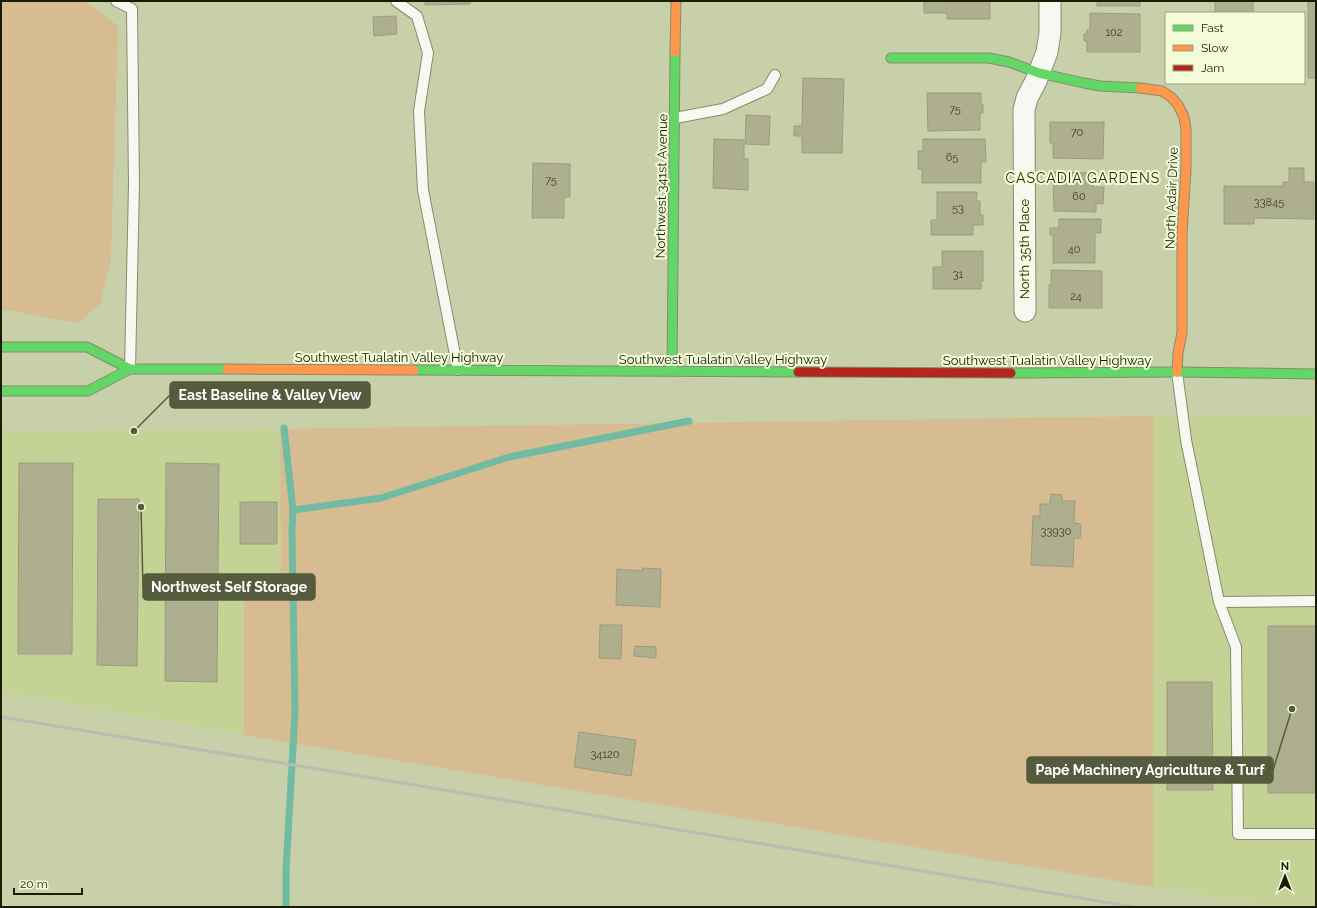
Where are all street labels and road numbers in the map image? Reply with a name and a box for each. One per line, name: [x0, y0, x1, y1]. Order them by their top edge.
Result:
street label: Northwest 341st Avenue: [653, 113, 670, 258]
street label: North Adair Drive: [1162, 146, 1181, 249]
street label: North 35th Place: [1017, 199, 1032, 299]
street label: Southwest Tualatin Valley Highway: [295, 350, 503, 365]
street label: Southwest Tualatin Valley Highway: [619, 352, 827, 367]
street label: Southwest Tualatin Valley Highway: [943, 353, 1151, 368]

